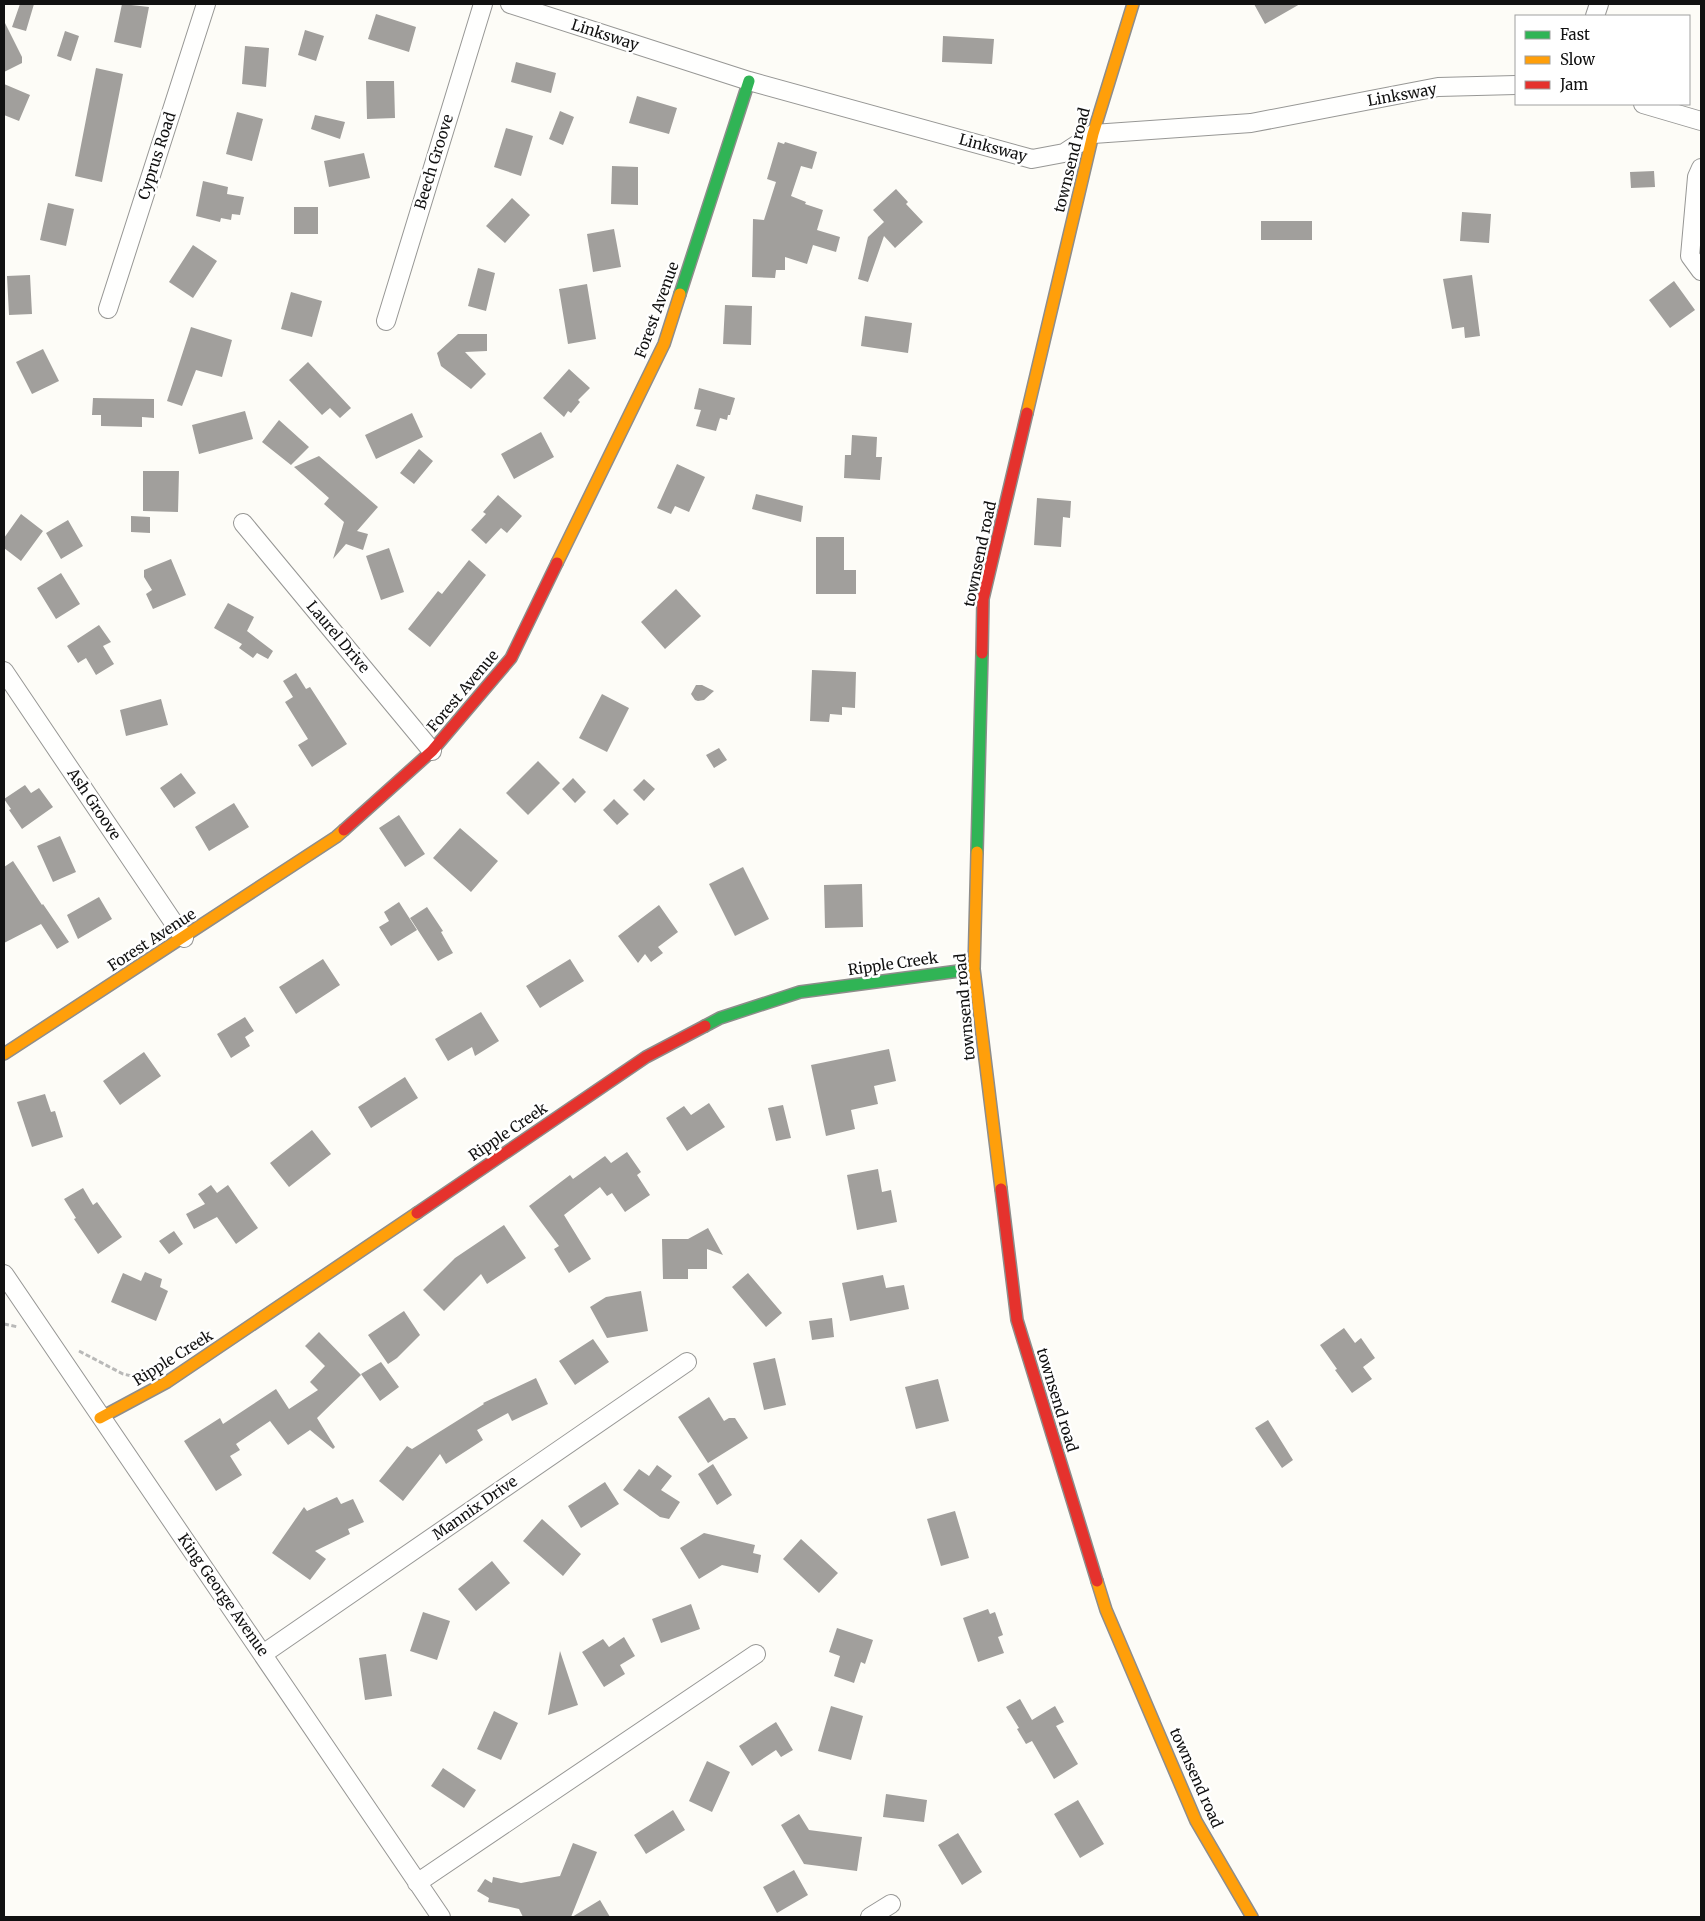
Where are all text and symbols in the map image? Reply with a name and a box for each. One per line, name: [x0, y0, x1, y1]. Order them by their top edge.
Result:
street label: Linksway: [569, 15, 642, 54]
legend: [1515, 15, 1690, 105]
text: Fast: [1560, 25, 1590, 44]
text: Slow: [1560, 50, 1595, 69]
text: Jam: [1559, 75, 1588, 94]
street label: Linksway: [1366, 79, 1438, 110]
street label: townsend road: [1049, 105, 1094, 214]
street label: Cyprus Road: [133, 110, 180, 202]
street label: Beech Groove: [410, 112, 457, 212]
street label: Linksway: [957, 129, 1030, 166]
street label: Forest Avenue: [630, 259, 683, 361]
street label: townsend road: [959, 499, 1000, 608]
street label: Laurel Drive: [303, 597, 374, 677]
street label: Forest Avenue: [423, 646, 502, 735]
street label: Ash Groove: [63, 763, 125, 843]
street label: Forest Avenue: [104, 904, 199, 975]
street label: Ripple Creek: [847, 948, 940, 979]
street label: townsend road: [950, 953, 979, 1061]
street label: Ripple Creek: [465, 1098, 551, 1165]
street label: Ripple Creek: [129, 1325, 217, 1390]
street label: townsend road: [1033, 1346, 1082, 1454]
street label: Mannix Drive: [429, 1471, 521, 1544]
street label: King George Avenue: [174, 1530, 273, 1660]
street label: townsend road: [1166, 1725, 1227, 1831]

